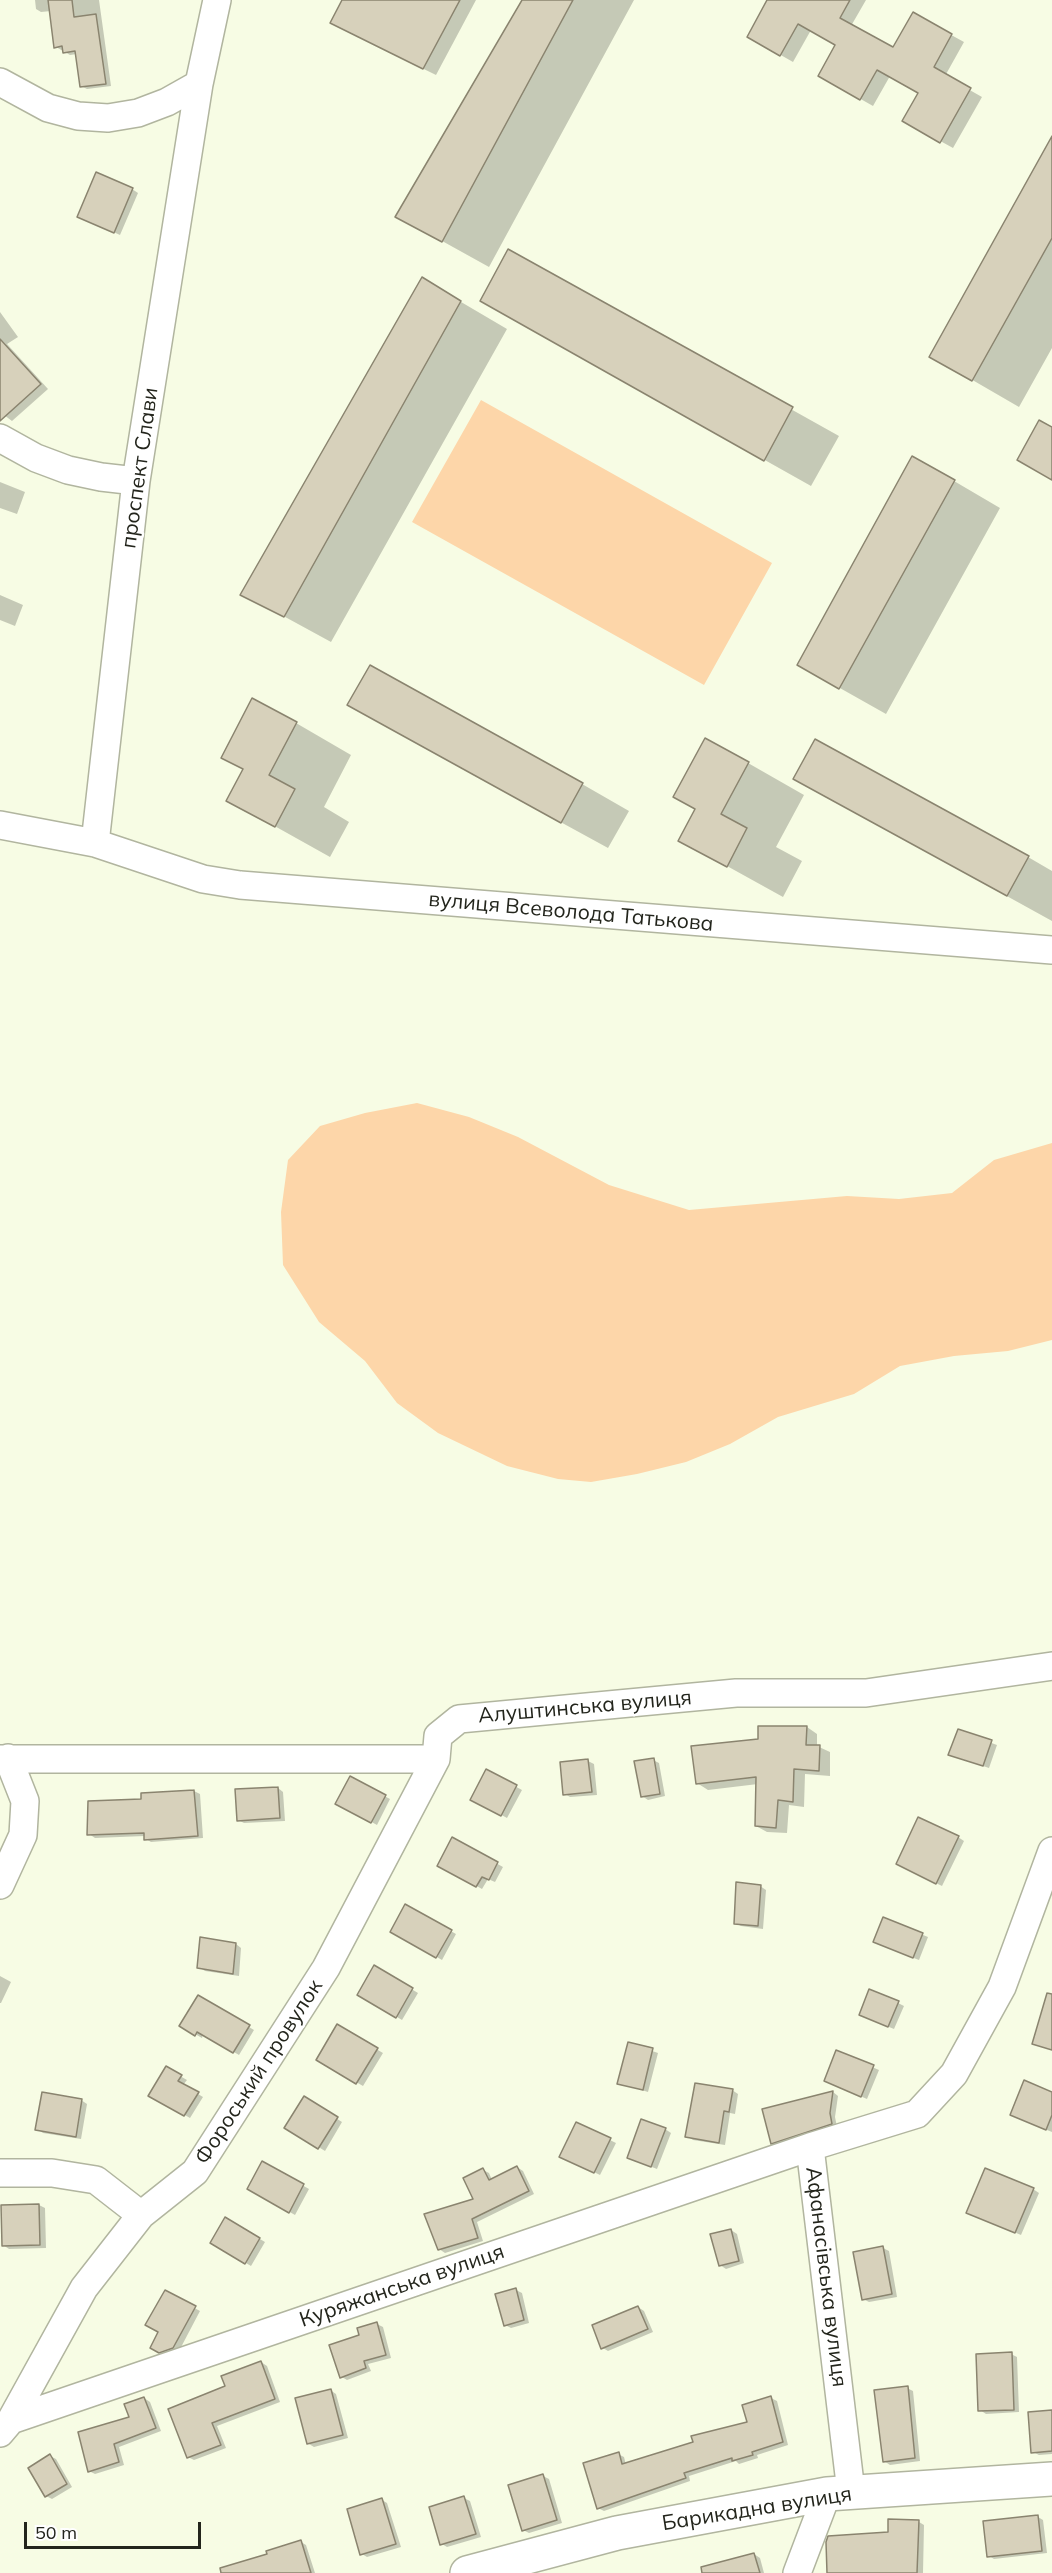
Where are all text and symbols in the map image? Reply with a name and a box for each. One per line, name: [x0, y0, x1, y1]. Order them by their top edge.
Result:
street label: проспект Слави: [116, 386, 164, 550]
street label: вулиця Всеволода Татькова: [427, 887, 715, 937]
street label: Алуштинська вулиця: [477, 1685, 693, 1729]
street label: Фороський провулок: [190, 1975, 328, 2169]
street label: Афанасівська вулиця: [800, 2165, 852, 2389]
street label: Куряжанська вулиця: [296, 2239, 508, 2333]
street label: Барикадна вулиця: [660, 2482, 854, 2536]
scale bar: [27, 2510, 204, 2548]
text: 50 m: [35, 2521, 77, 2544]

